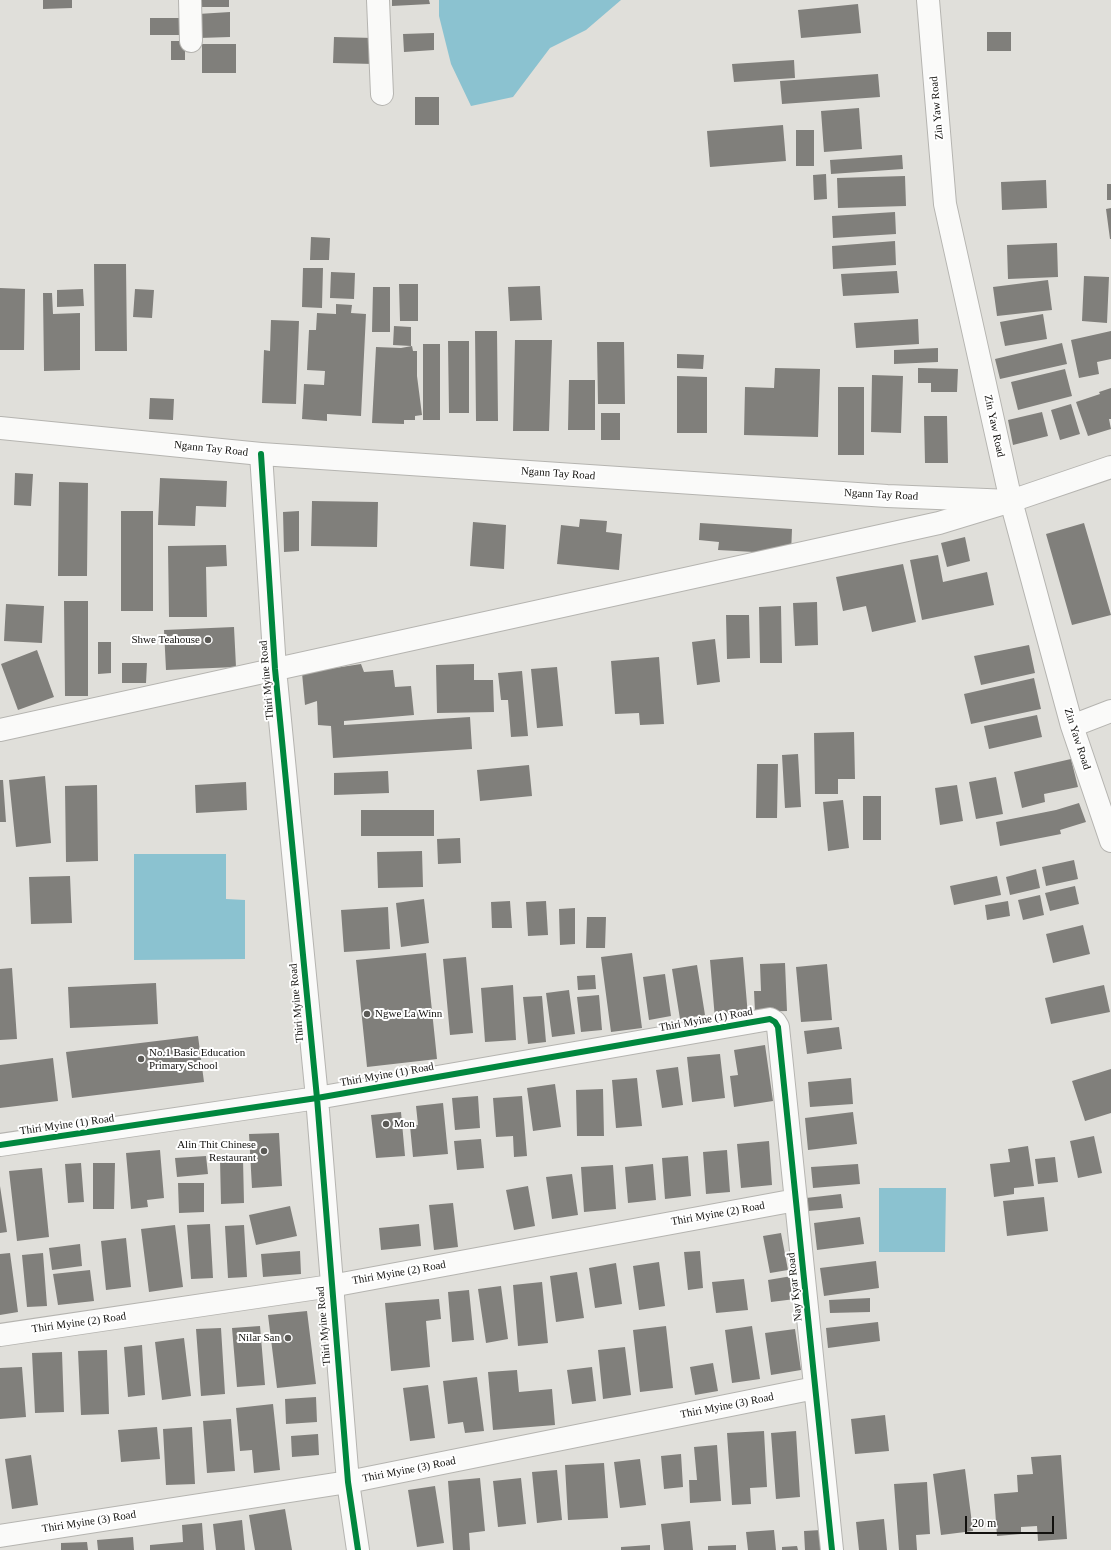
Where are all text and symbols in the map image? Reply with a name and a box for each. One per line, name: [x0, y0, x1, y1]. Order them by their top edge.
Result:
street label: Zin Yaw Road: [927, 73, 947, 143]
street label: Zin Yaw Road: [980, 391, 1008, 461]
street label: Ngann Tay Road: [169, 438, 253, 460]
street label: Ngann Tay Road: [516, 464, 600, 484]
street label: Ngann Tay Road: [839, 486, 923, 504]
place label: Shwe Teahouse: [120, 633, 200, 647]
marker: Shwe Teahouse: [203, 635, 213, 645]
street label: Thiri Myine Road: [257, 636, 277, 724]
street label: Zin Yaw Road: [1060, 704, 1094, 774]
street label: Thiri Myine Road: [287, 959, 307, 1047]
street label: Thiri Myine (1) Road: [654, 1005, 758, 1035]
place label: Ngwe La Winn: [375, 1007, 449, 1021]
marker: Ngwe La Winn: [362, 1009, 372, 1019]
place label: No.1 Basic Education Primary School: [149, 1046, 257, 1072]
marker: No.1 Basic Education Primary School: [136, 1054, 146, 1064]
street label: Thiri Myine (1) Road: [335, 1060, 439, 1090]
street label: Thiri Myine (1) Road: [15, 1111, 119, 1139]
place label: Mon: [394, 1117, 417, 1131]
marker: Mon: [381, 1119, 391, 1129]
place label: Alin Thit Chinese Restaurant: [170, 1138, 256, 1164]
marker: Alin Thit Chinese Restaurant: [259, 1146, 269, 1156]
street label: Thiri Myine (2) Road: [666, 1199, 770, 1229]
street label: Nay Kyar Road: [784, 1249, 806, 1325]
street label: Thiri Myine (2) Road: [347, 1258, 451, 1288]
street label: Thiri Myine Road: [314, 1282, 334, 1370]
street label: Thiri Myine (2) Road: [27, 1309, 131, 1337]
place label: Nilar San: [233, 1331, 280, 1345]
marker: Nilar San: [283, 1333, 293, 1343]
street label: Thiri Myine (3) Road: [675, 1390, 779, 1422]
street label: Thiri Myine (3) Road: [357, 1454, 461, 1486]
street label: Thiri Myine (3) Road: [37, 1507, 141, 1537]
scale bar: [967, 1508, 1056, 1534]
text: 20 m: [972, 1516, 996, 1530]

